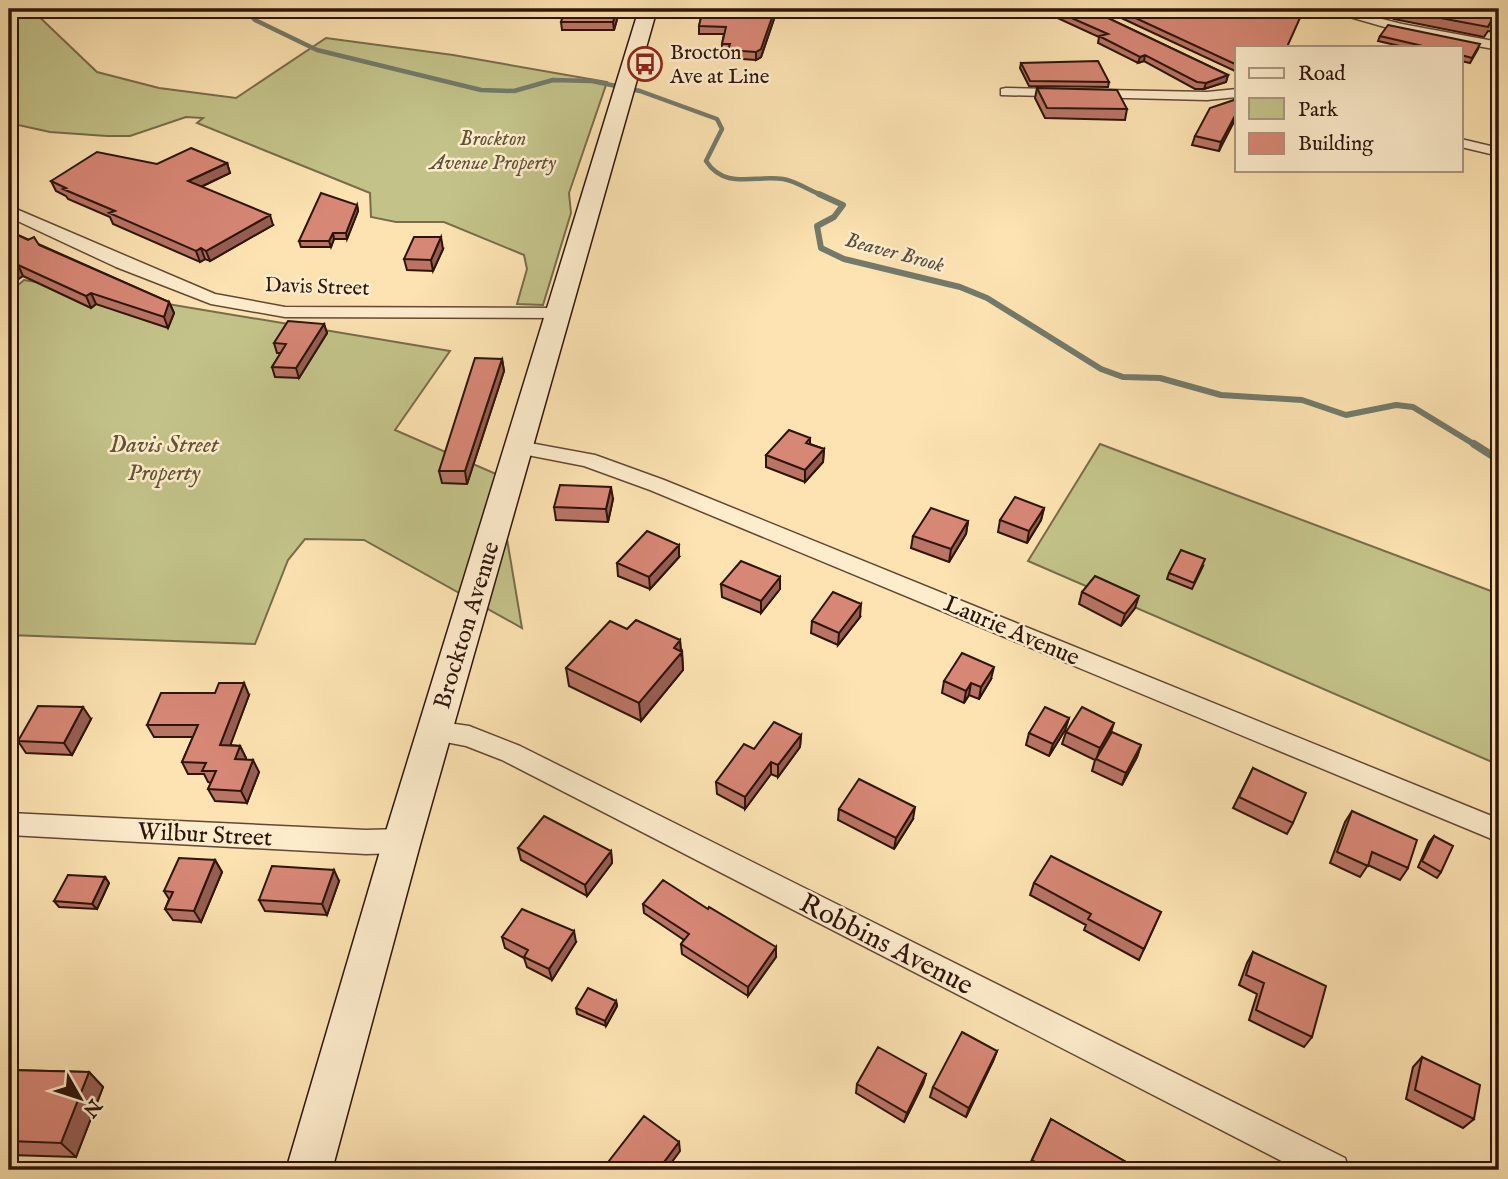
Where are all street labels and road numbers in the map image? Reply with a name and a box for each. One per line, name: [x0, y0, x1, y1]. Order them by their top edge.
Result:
street label: Davis Street: [264, 272, 370, 303]
street label: Brockton Avenue: [427, 538, 508, 713]
street label: Laurie Avenue: [939, 589, 1084, 674]
street label: Wilbur Street: [137, 816, 273, 855]
street label: Robbins Avenue: [793, 887, 979, 1004]

